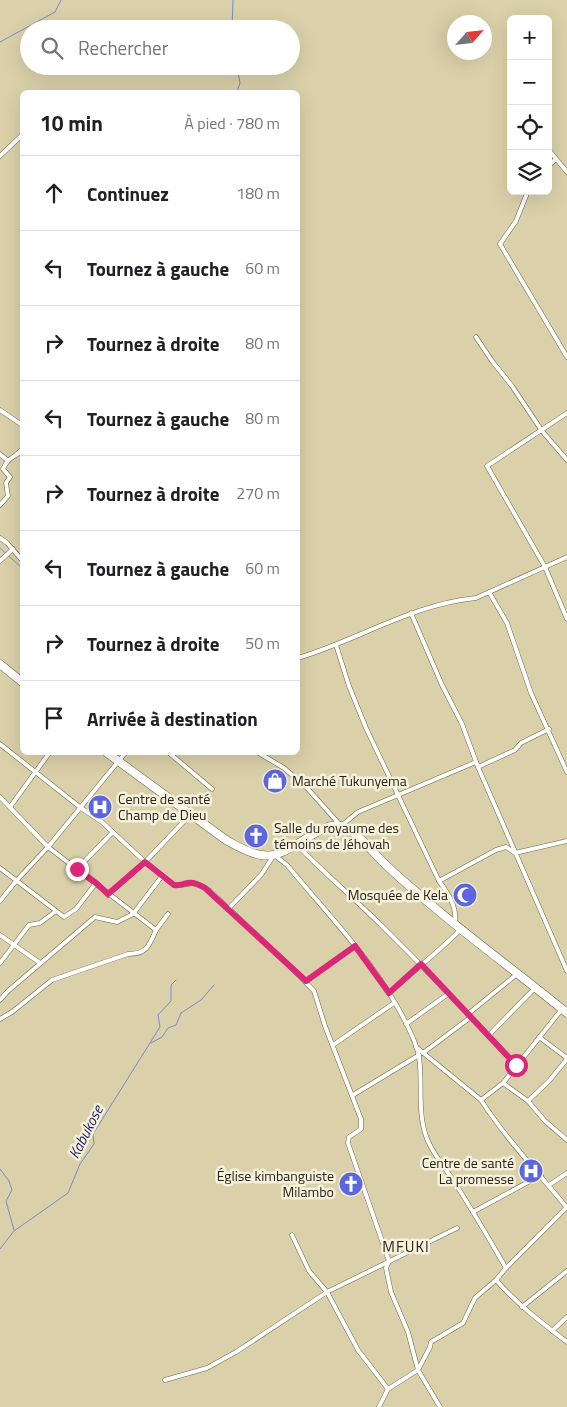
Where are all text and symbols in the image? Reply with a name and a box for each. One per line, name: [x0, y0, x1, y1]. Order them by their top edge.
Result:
north arrow: [447, 15, 492, 60]
map controls: [507, 15, 552, 195]
button: +: [507, 15, 552, 60]
search box: [20, 20, 300, 75]
text: Rechercher: [78, 33, 168, 62]
icon: search: [38, 34, 66, 62]
button: −: [507, 60, 552, 105]
button: locate: [507, 105, 552, 150]
text: 10 min: [40, 107, 103, 139]
text: À pied · 780 m: [184, 111, 280, 135]
button: layers: [507, 150, 552, 195]
icon: ahead: [40, 179, 68, 207]
text: Continuez: [87, 179, 169, 208]
text: 180 m: [236, 181, 280, 205]
icon: left: [40, 254, 68, 282]
text: Tournez à gauche: [87, 254, 229, 283]
text: 60 m: [245, 256, 280, 280]
icon: right: [40, 329, 68, 357]
text: Tournez à droite: [87, 329, 219, 358]
text: 80 m: [245, 331, 280, 355]
icon: left: [40, 404, 68, 432]
text: Tournez à gauche: [87, 404, 229, 433]
text: 80 m: [245, 406, 280, 430]
icon: right: [40, 479, 68, 507]
text: Tournez à droite: [87, 479, 219, 508]
text: 270 m: [236, 481, 280, 505]
icon: left: [40, 554, 68, 582]
text: Tournez à gauche: [87, 554, 229, 583]
text: 60 m: [245, 556, 280, 580]
icon: right: [40, 629, 68, 657]
text: Tournez à droite: [87, 629, 219, 658]
text: 50 m: [245, 631, 280, 655]
icon: arrive: [40, 704, 68, 732]
text: Arrivée à destination: [87, 704, 258, 733]
shop icon: Marché Tukunyema: [262, 768, 288, 794]
place label: Marché Tukunyema: [292, 770, 407, 791]
place label: Centre de santé Champ de Dieu: [118, 788, 210, 825]
hospital icon: Centre de santé Champ de Dieu: [87, 794, 113, 820]
place label: Salle du royaume des témoins de Jéhovah: [274, 817, 399, 854]
church icon: Salle du royaume des témoins de Jéhovah: [243, 823, 269, 849]
route end: [66, 858, 89, 881]
mosque icon: Mosquée de Kela: [452, 882, 478, 908]
place label: Mosquée de Kela: [348, 884, 448, 905]
route start: [505, 1054, 528, 1077]
water label: Kabukose: [62, 1100, 109, 1162]
place label: Centre de santé La promesse: [422, 1152, 514, 1189]
hospital icon: Centre de santé La promesse: [518, 1158, 544, 1184]
place label: Église kimbanguiste Milambo: [217, 1165, 334, 1202]
church icon: Église kimbanguiste Milambo: [338, 1171, 364, 1197]
district label: MFUKI: [382, 1235, 430, 1258]

